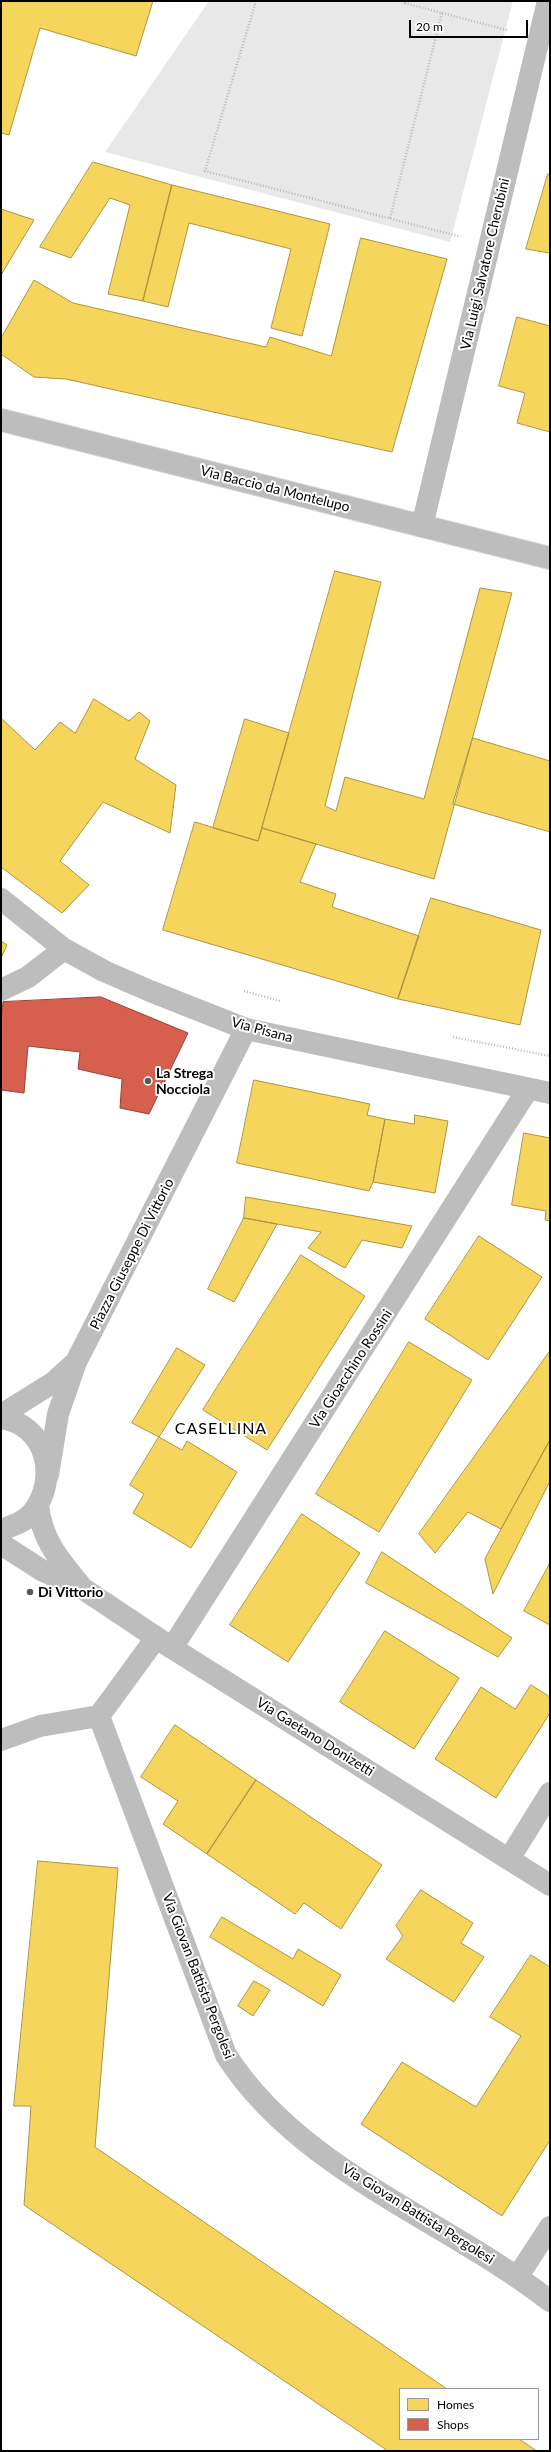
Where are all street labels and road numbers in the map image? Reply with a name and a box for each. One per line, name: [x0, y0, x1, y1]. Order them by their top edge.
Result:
street label: Via Luigi Salvatore Cherubini: [457, 176, 513, 352]
street label: Via Baccio da Montelupo: [199, 462, 351, 516]
street label: Via Pisana: [229, 1014, 295, 1046]
street label: Piazza Giuseppe Di Vittorio: [86, 1176, 178, 1332]
street label: Via Gioacchino Rossini: [306, 1306, 396, 1432]
street label: Via Gaetano Donizetti: [253, 1694, 377, 1780]
street label: Via Giovan Battista Pergolesi: [159, 1891, 237, 2061]
street label: Via Giovan Battista Pergolesi: [339, 2160, 497, 2268]

